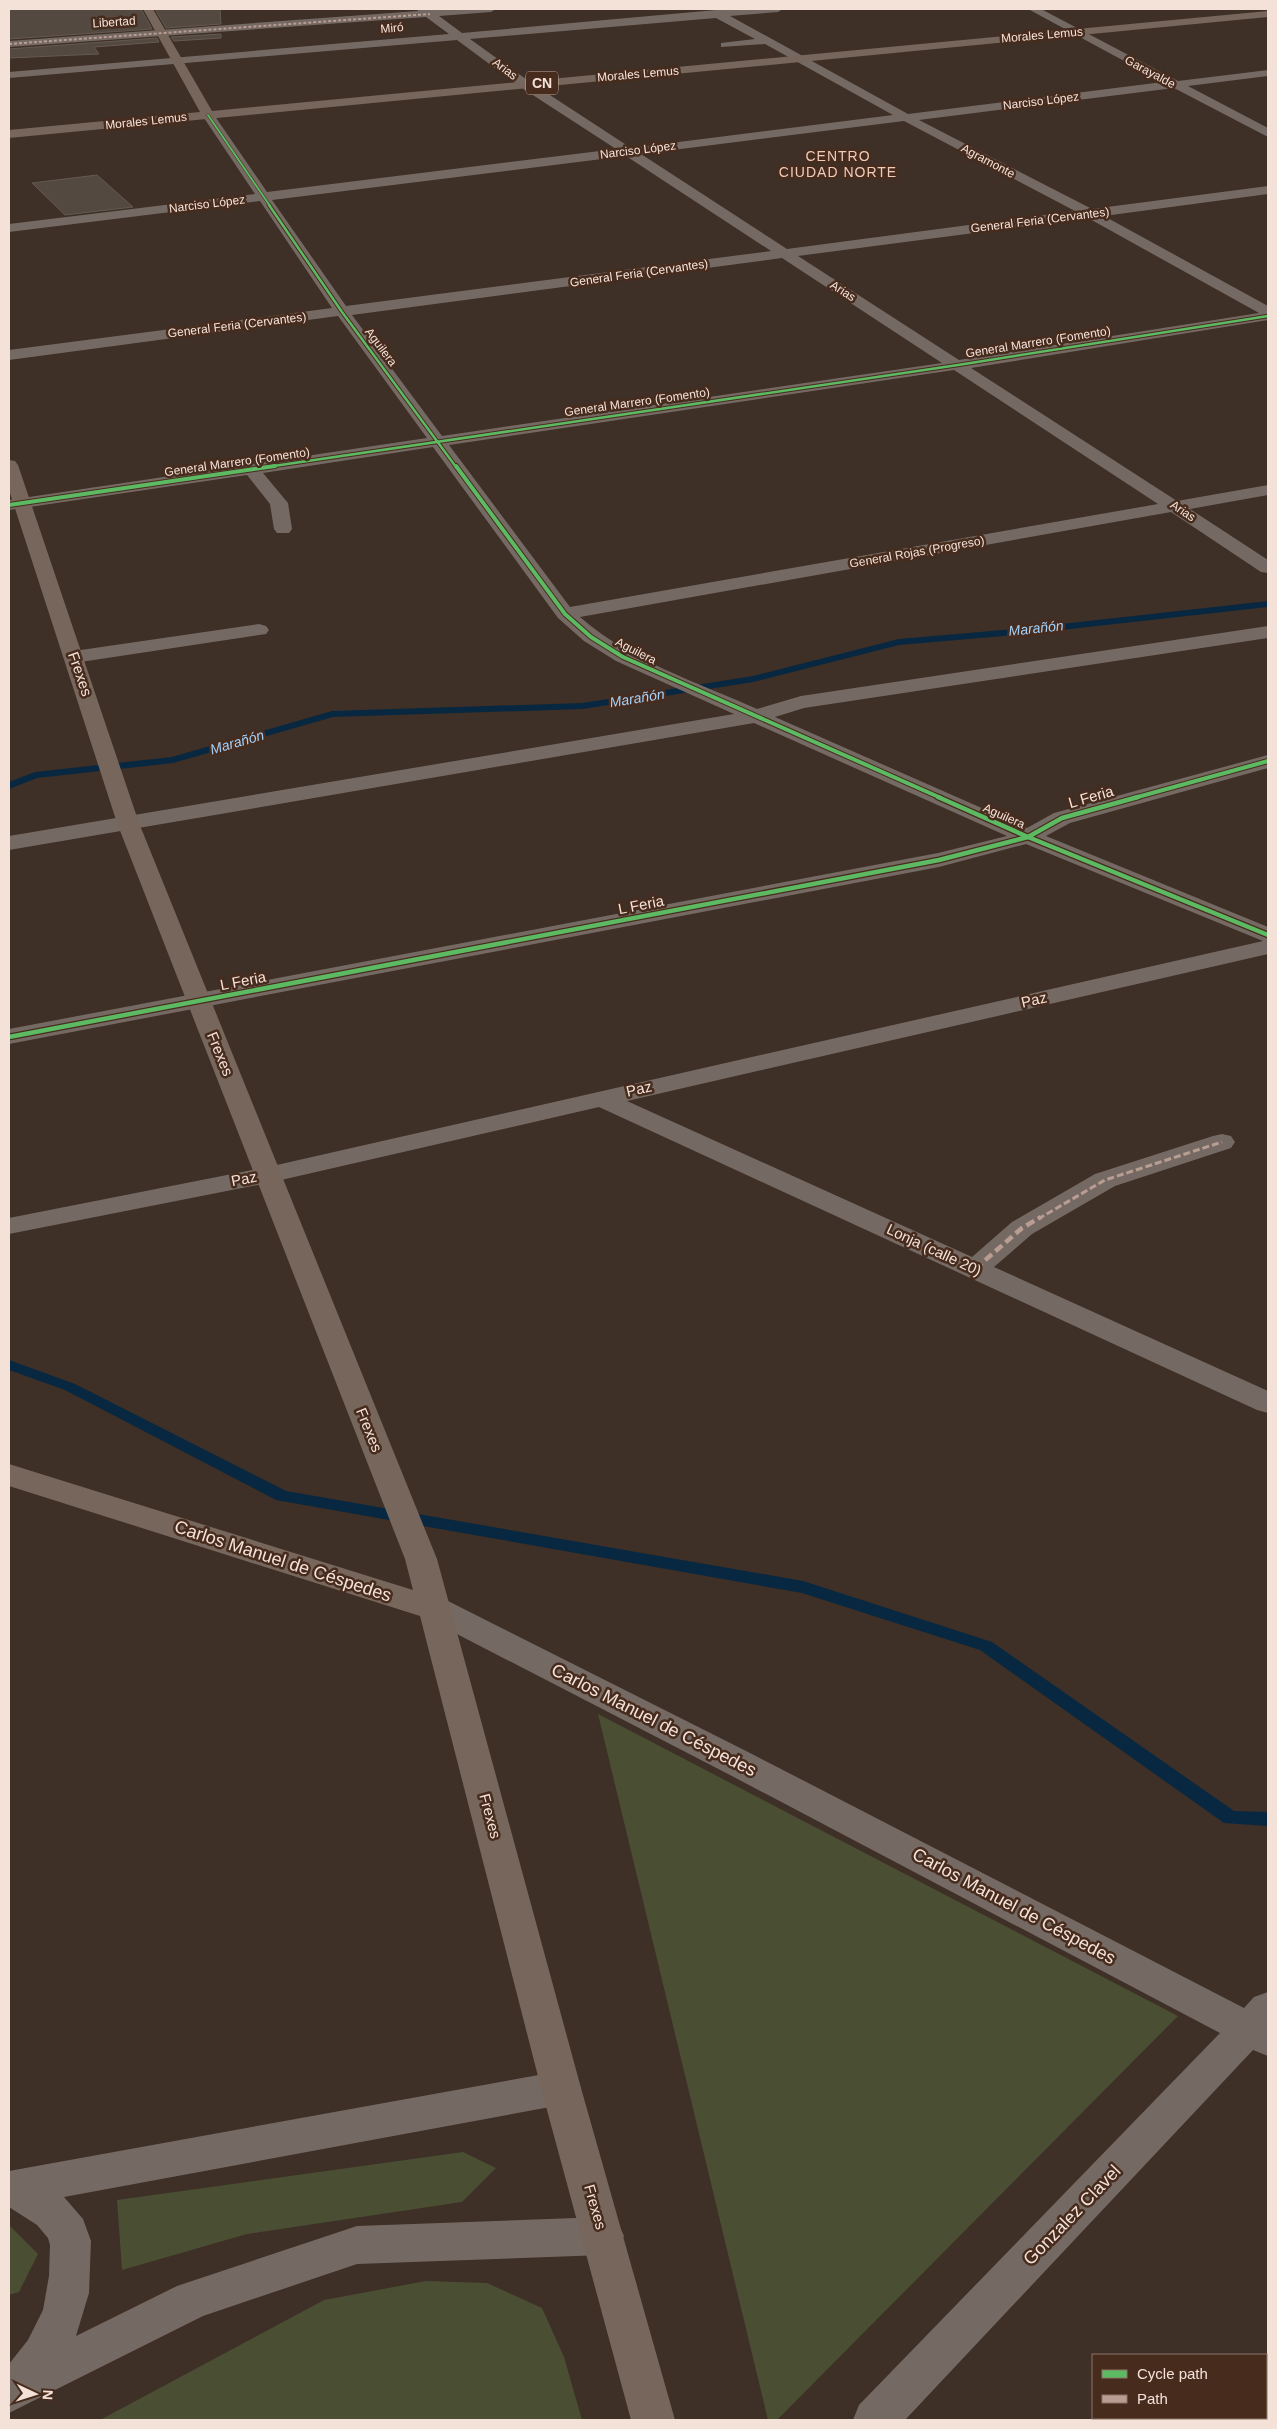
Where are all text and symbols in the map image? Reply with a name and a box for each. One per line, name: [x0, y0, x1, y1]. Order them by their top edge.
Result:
street label: Libertad: [92, 14, 136, 30]
street label: Miró: [380, 20, 405, 36]
street label: Morales Lemus: [1001, 24, 1083, 46]
street label: Garayalde: [1122, 53, 1178, 91]
street label: Arias: [490, 55, 520, 83]
street label: Morales Lemus: [597, 63, 679, 85]
road number: CN: [526, 72, 558, 95]
street label: Narciso López: [1002, 89, 1080, 113]
street label: Morales Lemus: [104, 110, 188, 132]
street label: Narciso López: [599, 138, 677, 162]
street label: Agramonte: [959, 141, 1017, 181]
district label: CENTRO CIUDAD NORTE: [779, 148, 897, 180]
street label: Narciso López: [168, 192, 246, 216]
street label: General Feria (Cervantes): [970, 205, 1110, 235]
street label: General Feria (Cervantes): [569, 256, 709, 290]
street label: Arias: [828, 278, 858, 304]
street label: General Feria (Cervantes): [167, 310, 307, 340]
street label: General Marrero (Fomento): [964, 324, 1112, 360]
street label: Aguilera: [362, 325, 400, 369]
street label: General Marrero (Fomento): [563, 385, 711, 419]
street label: General Marrero (Fomento): [163, 445, 311, 479]
street label: Arias: [1168, 498, 1198, 524]
street label: General Rojas (Progreso): [848, 533, 986, 571]
water label: Marañón: [1008, 617, 1065, 639]
street label: Aguilera: [613, 635, 659, 667]
street label: Frexes: [65, 649, 96, 698]
water label: Marañón: [608, 686, 666, 710]
water label: Marañón: [208, 727, 266, 757]
street label: L Feria: [1066, 782, 1116, 811]
street label: Aguilera: [981, 801, 1027, 831]
street label: L Feria: [617, 892, 666, 917]
street label: L Feria: [219, 968, 268, 993]
street label: Paz: [1019, 988, 1048, 1011]
street label: Frexes: [204, 1029, 237, 1078]
street label: Paz: [624, 1077, 653, 1100]
street label: Paz: [230, 1168, 258, 1189]
street label: Lonja (calle 20): [884, 1220, 984, 1279]
street label: Frexes: [353, 1405, 386, 1454]
street label: Carlos Manuel de Céspedes: [172, 1516, 394, 1606]
street label: Carlos Manuel de Céspedes: [548, 1660, 760, 1780]
street label: Frexes: [476, 1792, 505, 1840]
street label: Carlos Manuel de Céspedes: [909, 1844, 1119, 1968]
street label: Gonzalez Clavel: [1019, 2161, 1125, 2269]
street label: Frexes: [581, 2182, 610, 2231]
legend: [1092, 2354, 1267, 2419]
text: Cycle path: [1137, 2365, 1208, 2382]
north arrow: [10, 2369, 60, 2419]
text: N: [40, 2389, 56, 2401]
text: Path: [1137, 2390, 1168, 2407]

